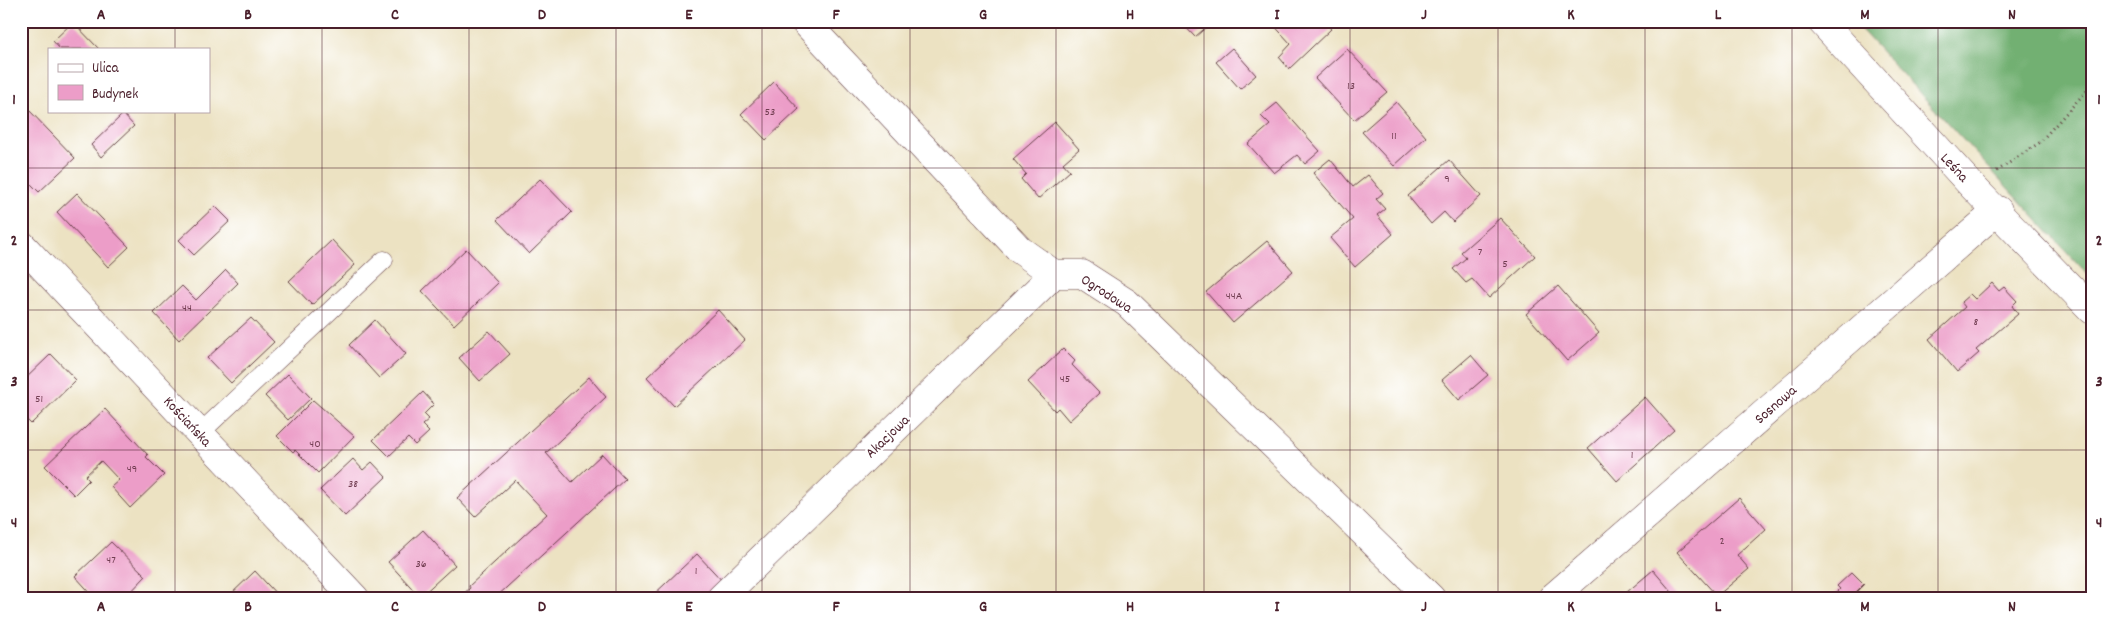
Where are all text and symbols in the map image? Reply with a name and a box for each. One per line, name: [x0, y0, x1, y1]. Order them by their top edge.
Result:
text: A: [97, 4, 106, 27]
text: B: [244, 4, 252, 27]
text: C: [391, 4, 399, 27]
text: D: [538, 4, 547, 27]
text: E: [685, 4, 693, 27]
text: F: [832, 4, 840, 27]
text: G: [979, 4, 987, 27]
text: H: [1126, 4, 1134, 27]
text: I: [1275, 4, 1281, 27]
text: J: [1421, 4, 1427, 27]
text: K: [1567, 4, 1575, 27]
text: L: [1715, 4, 1722, 27]
text: M: [1860, 4, 1870, 27]
text: N: [2008, 4, 2016, 27]
legend: [48, 48, 210, 112]
text: Ulica: [92, 58, 120, 80]
house number: 13: [1347, 78, 1355, 95]
text: Budynek: [92, 84, 138, 106]
text: 1: [12, 89, 16, 112]
text: 1: [2097, 89, 2101, 112]
house number: 53: [765, 104, 775, 121]
house number: 11: [1391, 128, 1397, 145]
street label: Leśna: [1934, 149, 1974, 189]
house number: 9: [1444, 171, 1450, 188]
text: 2: [11, 230, 18, 253]
text: 2: [2096, 230, 2103, 253]
house number: 7: [1478, 244, 1483, 261]
house number: 5: [1502, 256, 1508, 273]
street label: Ogrodowa: [1076, 270, 1137, 320]
house number: 44A: [1226, 288, 1243, 305]
house number: 44: [182, 300, 192, 317]
house number: 8: [1974, 314, 1979, 331]
text: 3: [10, 371, 18, 394]
house number: 45: [1060, 371, 1070, 388]
text: 3: [2095, 371, 2103, 394]
street label: Sosnowa: [1750, 380, 1803, 430]
house number: 51: [35, 391, 43, 408]
street label: Kościańska: [157, 392, 216, 453]
street label: Akacjowa: [861, 410, 916, 464]
house number: 40: [309, 436, 321, 453]
house number: 1: [1631, 447, 1633, 464]
house number: 49: [127, 461, 137, 478]
house number: 38: [348, 476, 358, 493]
text: 4: [11, 512, 17, 535]
text: 4: [2096, 512, 2102, 535]
house number: 2: [1719, 533, 1725, 550]
house number: 47: [106, 552, 116, 569]
house number: 36: [415, 556, 427, 573]
house number: 1: [695, 563, 697, 580]
text: A: [97, 596, 106, 619]
text: B: [244, 596, 252, 619]
text: C: [391, 596, 399, 619]
text: D: [538, 596, 547, 619]
text: E: [685, 596, 693, 619]
text: F: [832, 596, 840, 619]
text: G: [979, 596, 987, 619]
text: H: [1126, 596, 1134, 619]
text: I: [1275, 596, 1281, 619]
text: J: [1421, 596, 1427, 619]
text: K: [1567, 596, 1575, 619]
text: L: [1715, 596, 1722, 619]
text: M: [1860, 596, 1870, 619]
text: N: [2008, 596, 2016, 619]

